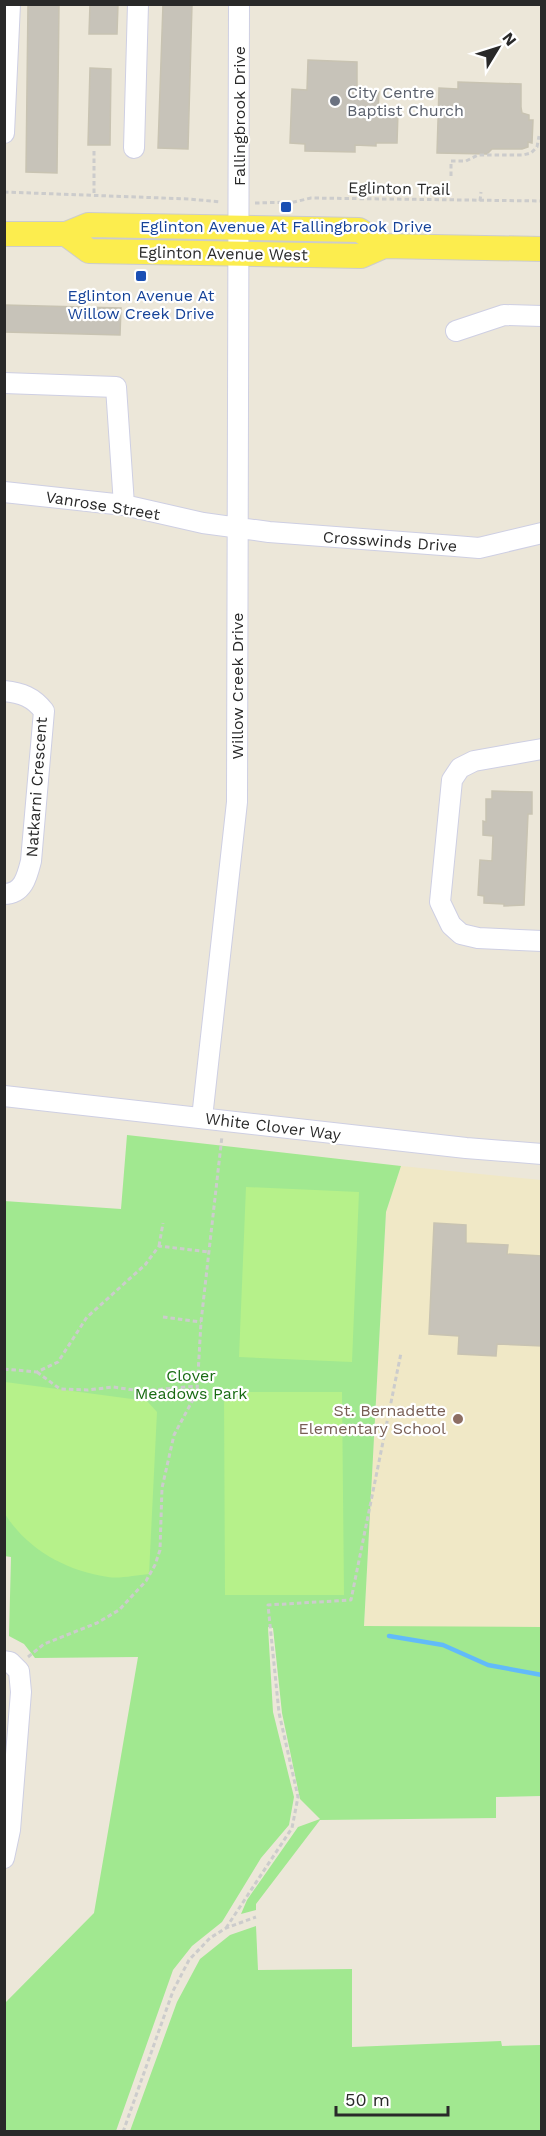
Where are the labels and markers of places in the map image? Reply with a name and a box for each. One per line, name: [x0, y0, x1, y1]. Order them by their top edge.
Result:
place label: City Centre Baptist Church: [347, 83, 464, 120]
marker: City Centre Baptist Church: [328, 94, 342, 108]
marker: Eglinton Avenue At Fallingbrook Drive: [279, 200, 293, 214]
place label: Eglinton Avenue At Fallingbrook Drive: [140, 217, 432, 236]
marker: Eglinton Avenue At Willow Creek Drive: [134, 269, 148, 283]
place label: Eglinton Avenue At Willow Creek Drive: [68, 286, 215, 323]
place label: St. Bernadette Elementary School: [299, 1401, 446, 1438]
marker: St. Bernadette Elementary School: [451, 1412, 465, 1426]

